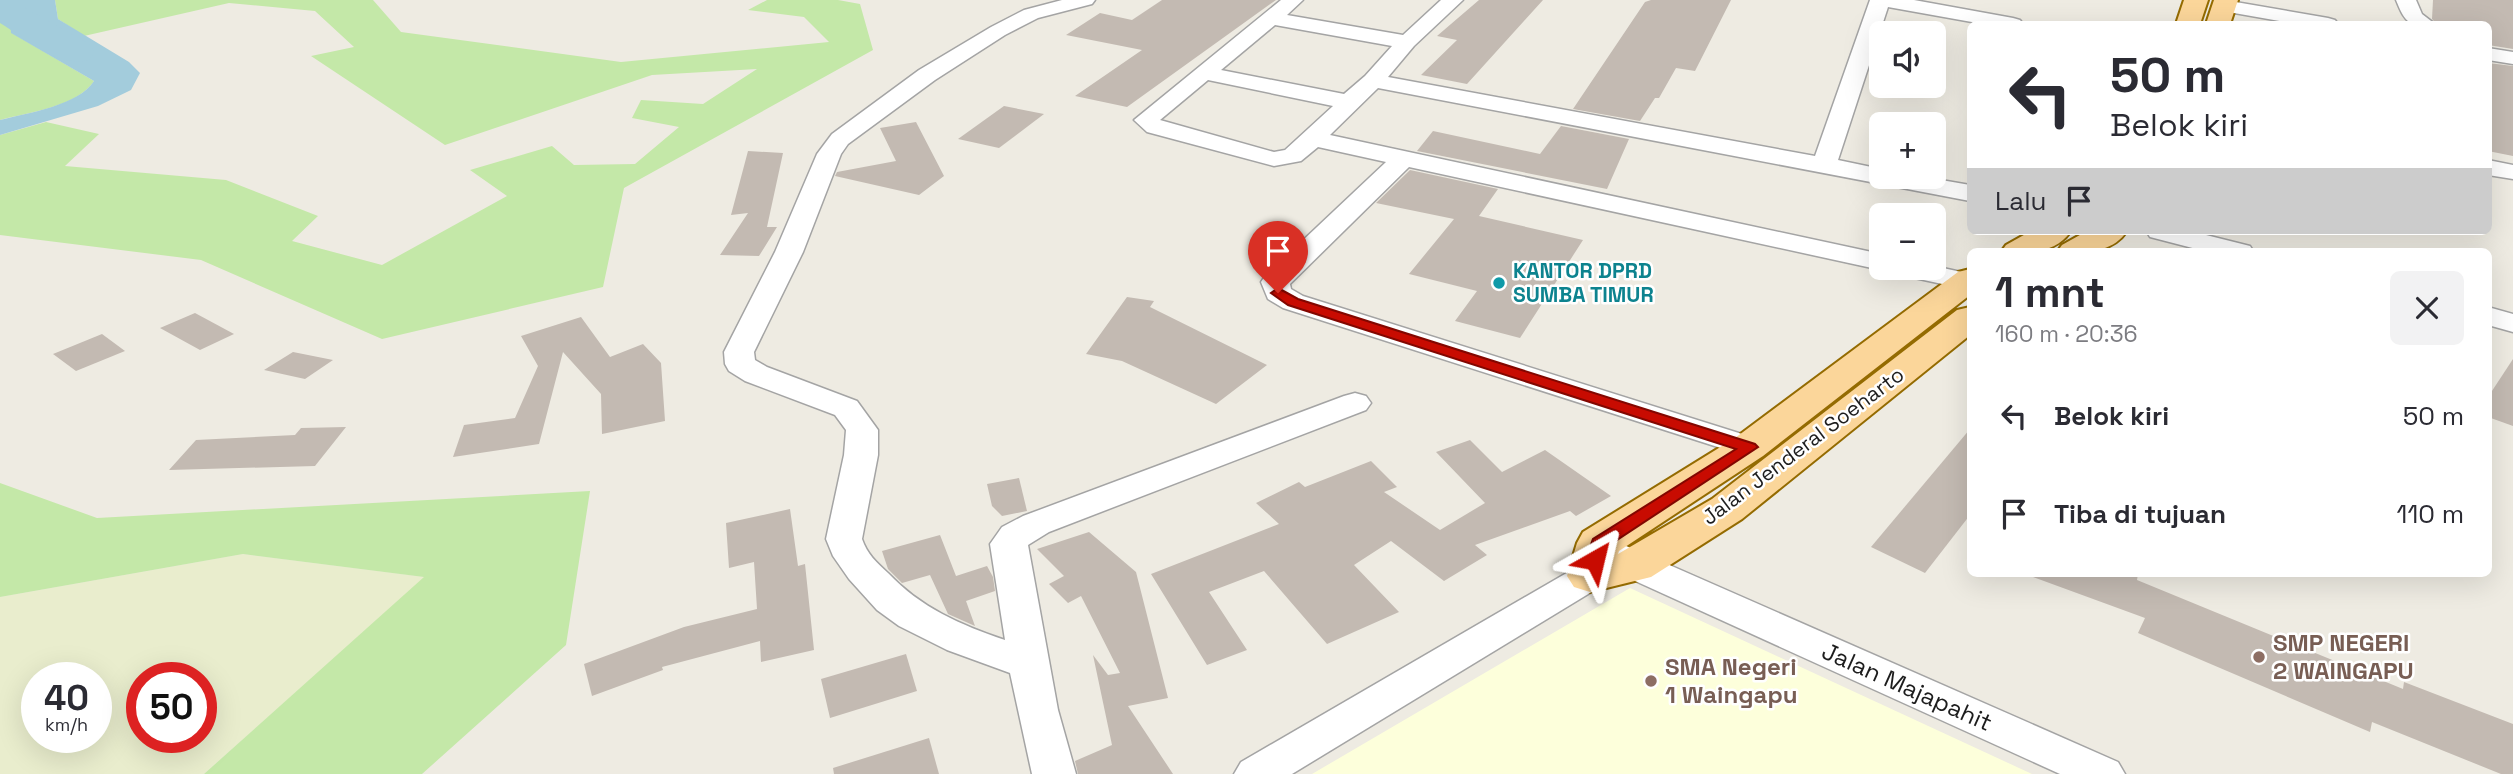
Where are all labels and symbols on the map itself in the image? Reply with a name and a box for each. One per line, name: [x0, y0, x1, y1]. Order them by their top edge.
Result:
pin: [1248, 221, 1308, 293]
place label: KANTOR DPRD SUMBA TIMUR: [1513, 257, 1654, 308]
marker: KANTOR DPRD SUMBA TIMUR: [1491, 275, 1507, 291]
street label: Jalan Jenderal Soeharto: [1696, 361, 1909, 530]
position arrow: [1558, 523, 1632, 597]
place label: SMP NEGERI 2 WAINGAPU: [2273, 627, 2414, 686]
street label: Jalan Majapahit: [1817, 635, 1997, 738]
marker: SMP NEGERI 2 WAINGAPU: [2251, 649, 2267, 665]
place label: SMA Negeri 1 Waingapu: [1665, 651, 1798, 710]
speed limit sign: 50: [126, 662, 217, 753]
marker: SMA Negeri 1 Waingapu: [1643, 673, 1659, 689]

